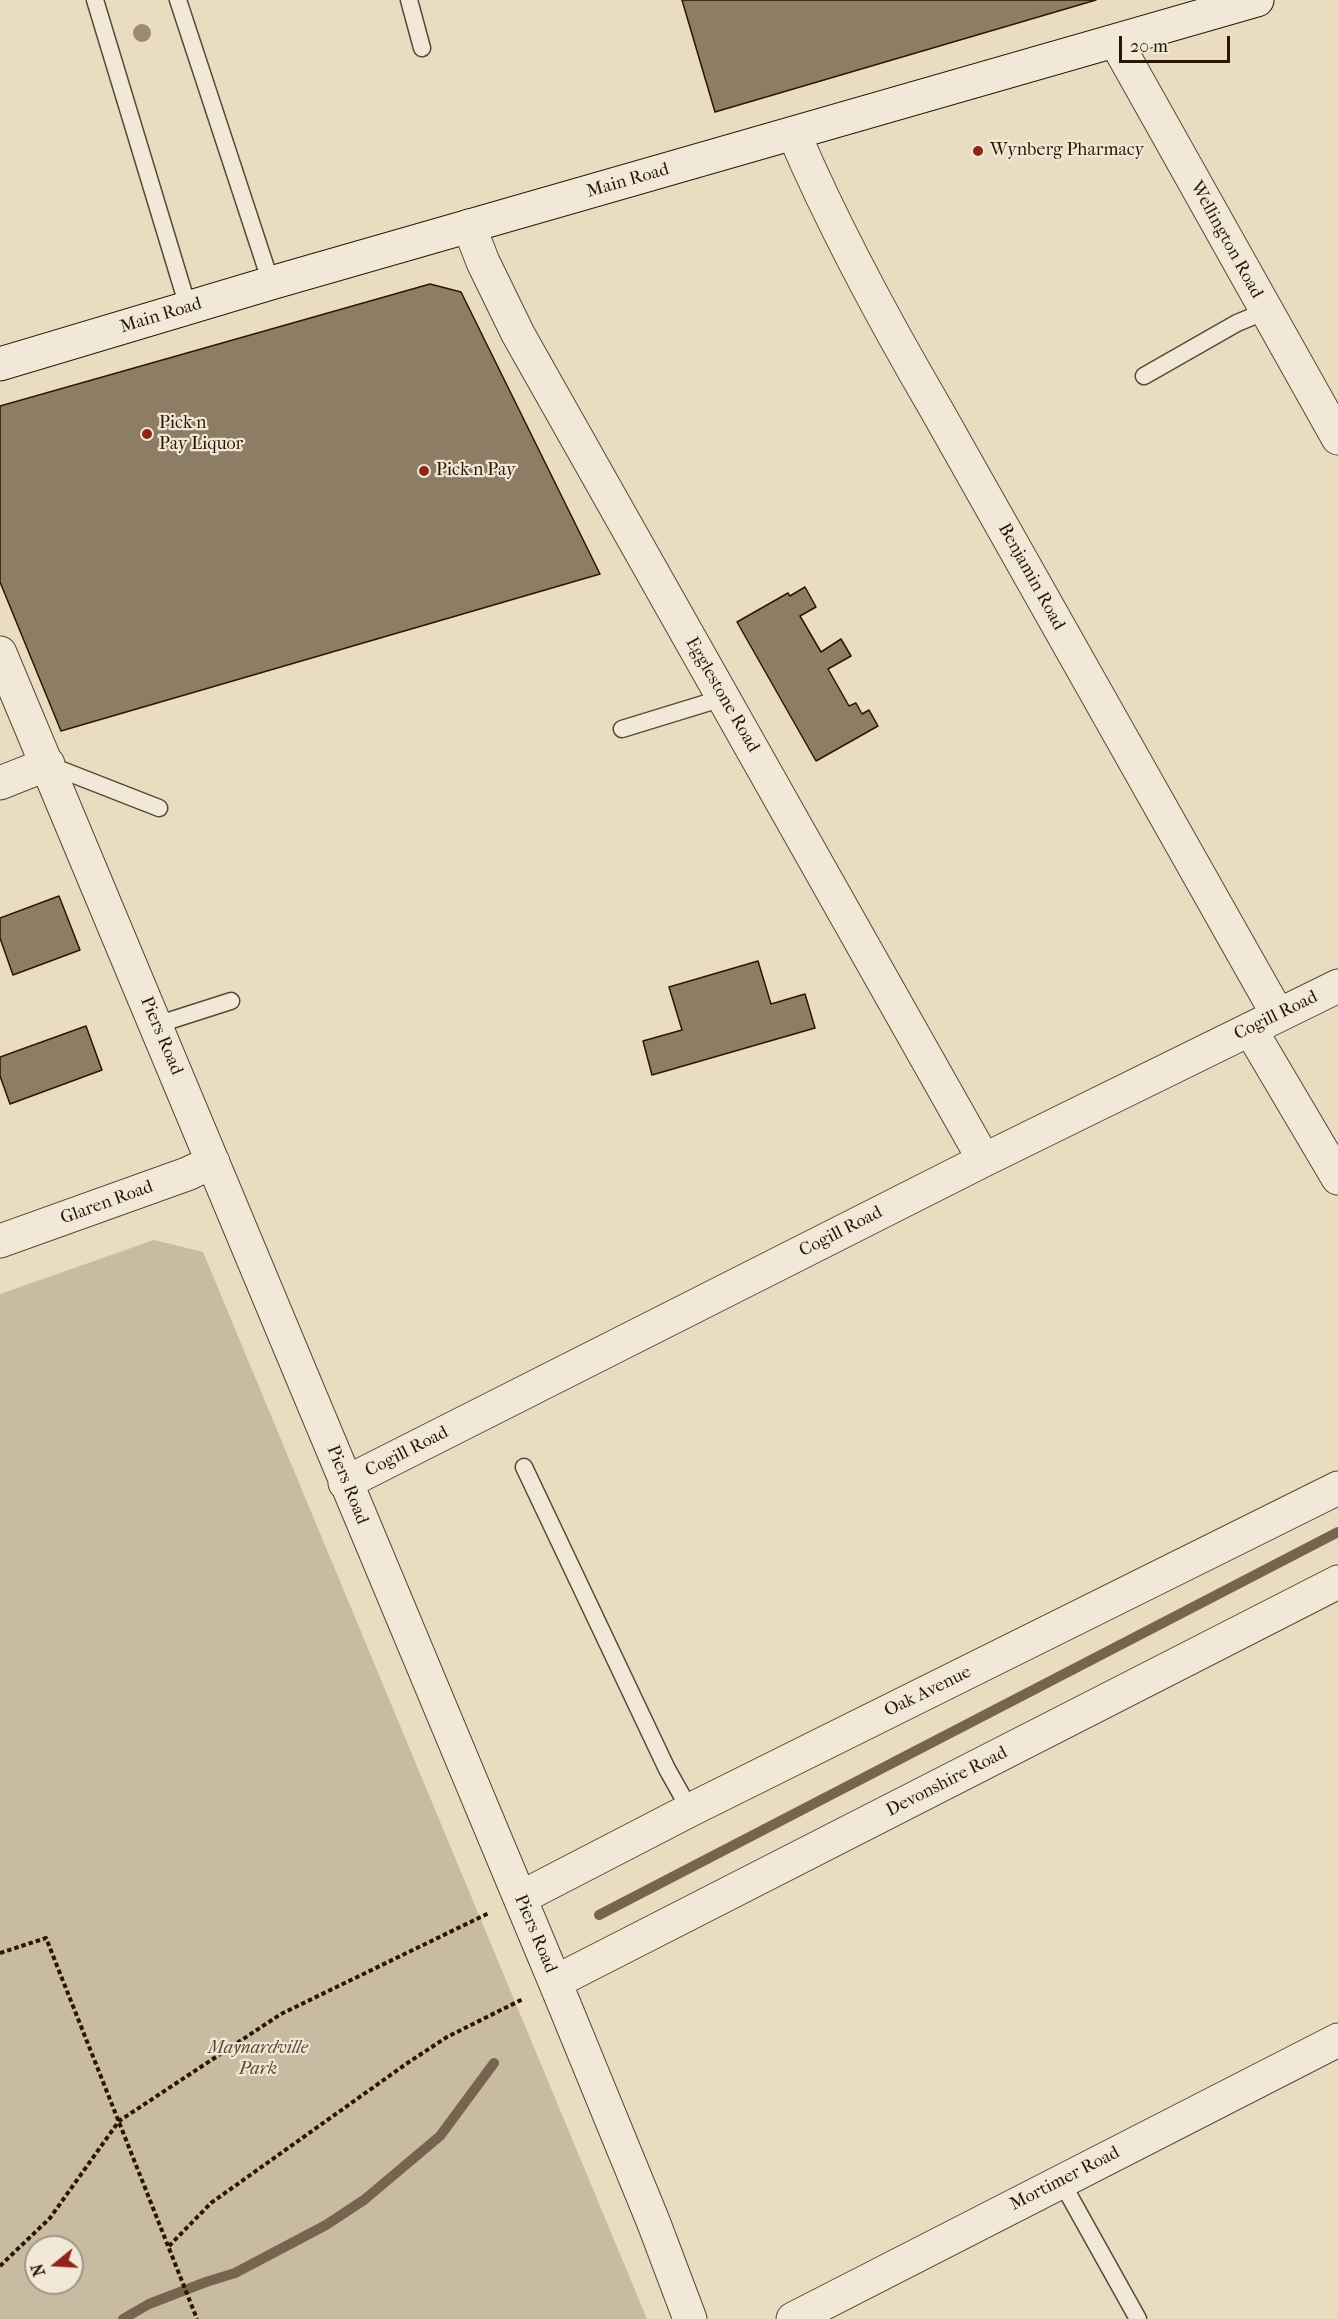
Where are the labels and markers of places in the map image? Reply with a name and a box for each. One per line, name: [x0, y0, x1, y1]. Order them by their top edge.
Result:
place label: Wynberg Pharmacy: [990, 140, 1144, 162]
marker: Wynberg Pharmacy: [971, 144, 985, 158]
place label: Pick n Pay Liquor: [159, 413, 243, 456]
marker: Pick n Pay Liquor: [140, 427, 154, 441]
place label: Pick n Pay: [436, 460, 516, 482]
marker: Pick n Pay: [417, 464, 431, 478]

